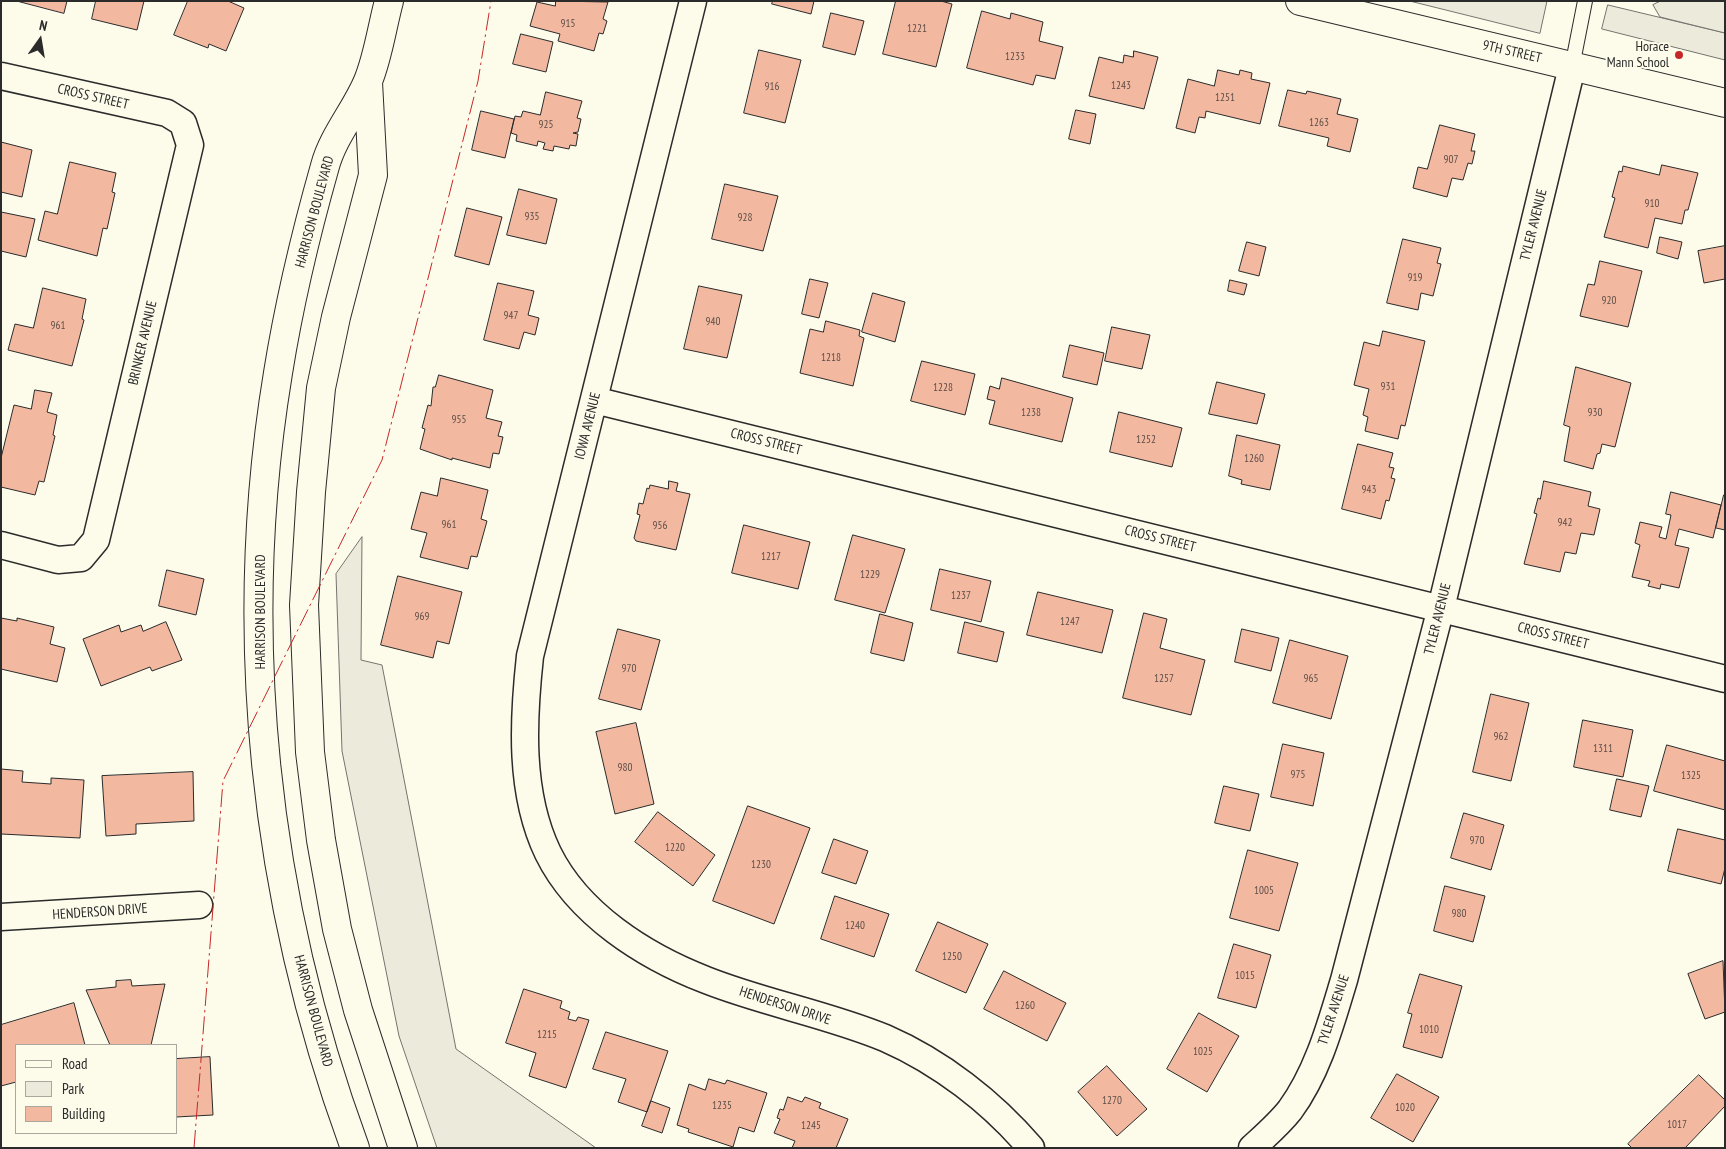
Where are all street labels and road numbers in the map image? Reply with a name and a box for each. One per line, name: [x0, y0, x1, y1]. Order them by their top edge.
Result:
street label: 9TH STREET: [1481, 37, 1543, 67]
street label: CROSS STREET: [56, 81, 130, 113]
street label: HARRISON BOULEVARD: [292, 154, 338, 270]
street label: TYLER AVENUE: [1517, 187, 1551, 263]
street label: BRINKER AVENUE: [125, 299, 161, 387]
street label: IOWA AVENUE: [572, 391, 604, 461]
street label: CROSS STREET: [729, 425, 803, 459]
street label: CROSS STREET: [1123, 522, 1197, 556]
street label: HARRISON BOULEVARD: [253, 554, 269, 670]
street label: TYLER AVENUE: [1421, 581, 1455, 657]
street label: CROSS STREET: [1516, 619, 1590, 653]
street label: HENDERSON DRIVE: [52, 900, 148, 924]
street label: HARRISON BOULEVARD: [290, 953, 336, 1069]
street label: TYLER AVENUE: [1315, 973, 1353, 1047]
street label: HENDERSON DRIVE: [737, 983, 833, 1029]

